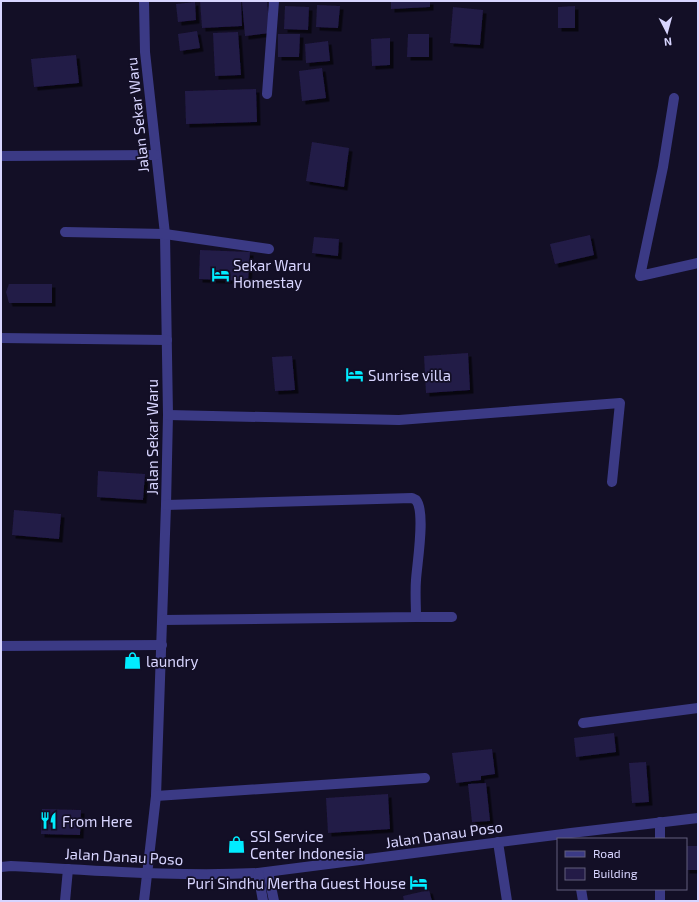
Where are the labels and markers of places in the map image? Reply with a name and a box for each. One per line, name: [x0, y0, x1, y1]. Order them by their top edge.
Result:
place label: Sekar Waru Homestay: [233, 256, 311, 291]
hotel icon: Sekar Waru Homestay: [210, 264, 230, 284]
hotel icon: Sunrise villa: [345, 365, 365, 385]
place label: Sunrise villa: [368, 366, 451, 384]
shop icon: laundry: [123, 651, 143, 671]
place label: laundry: [146, 652, 199, 670]
restaurant icon: From Here: [39, 811, 59, 831]
place label: From Here: [62, 812, 133, 830]
place label: SSI Service Center Indonesia: [250, 827, 364, 862]
shop icon: SSI Service Center Indonesia: [227, 835, 247, 855]
hotel icon: Puri Sindhu Mertha Guest House: [409, 873, 429, 893]
place label: Puri Sindhu Mertha Guest House: [187, 874, 406, 892]

